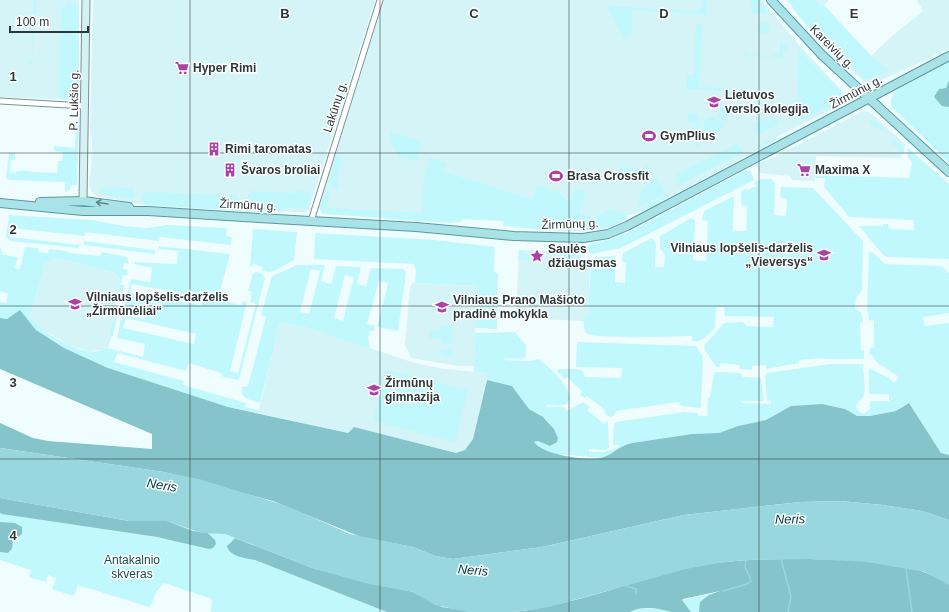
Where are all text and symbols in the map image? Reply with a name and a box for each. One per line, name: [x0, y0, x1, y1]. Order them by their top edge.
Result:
text: B: [280, 6, 290, 21]
text: C: [469, 6, 479, 21]
text: D: [659, 6, 669, 21]
text: E: [850, 6, 859, 21]
scale bar: [10, 8, 88, 34]
text: 100 m: [16, 15, 49, 29]
street label: Kareivių g.: [807, 22, 857, 72]
supermarket icon: Hyper Rimi: [174, 60, 190, 76]
place label: Hyper Rimi: [193, 61, 256, 75]
text: 1: [9, 69, 17, 84]
street label: P. Lukšio g.: [66, 69, 82, 131]
street label: Žirmūnų g.: [827, 71, 885, 112]
street label: Lakūnų g.: [320, 80, 350, 134]
place label: Lietuvos verslo kolegija: [725, 88, 809, 116]
school or university icon: Lietuvos verslo kolegija: [706, 94, 722, 110]
sports icon: GymPlius: [641, 128, 657, 144]
place label: GymPlius: [660, 129, 716, 143]
building icon: Rimi taromatas: [206, 141, 222, 157]
place label: Rimi taromatas: [225, 142, 312, 156]
building icon: Švaros broliai: [222, 162, 238, 178]
place label: Švaros broliai: [241, 162, 320, 177]
supermarket icon: Maxima X: [796, 162, 812, 178]
place label: Maxima X: [815, 163, 870, 177]
sports icon: Brasa Crossfit: [548, 168, 564, 184]
place label: Brasa Crossfit: [567, 169, 649, 183]
street label: Žirmūnų g.: [219, 196, 277, 213]
one-way arrow: [96, 199, 109, 207]
street label: Žirmūnų g.: [541, 215, 599, 232]
text: 2: [9, 222, 17, 237]
place label: Vilniaus lopšelis-darželis „Vieversys“: [671, 241, 813, 269]
place label: Saulės džiaugsmas: [548, 242, 617, 270]
school or university icon: Vilniaus lopšelis-darželis „Vieversys“: [816, 247, 832, 263]
place icon: Saulės džiaugsmas: [529, 248, 545, 264]
place label: Vilniaus lopšelis-darželis „Žirmūnėliai“: [86, 290, 229, 318]
place label: Vilniaus Prano Mašioto pradinė mokykla: [453, 293, 585, 321]
school or university icon: Vilniaus lopšelis-darželis „Žirmūnėliai“: [67, 296, 83, 312]
school or university icon: Vilniaus Prano Mašioto pradinė mokykla: [434, 299, 450, 315]
text: 3: [9, 375, 17, 390]
place label: Žirmūnų gimnazija: [385, 375, 440, 404]
school or university icon: Žirmūnų gimnazija: [366, 382, 382, 398]
water label: Neris: [146, 475, 179, 495]
water label: Neris: [775, 511, 806, 527]
text: 4: [9, 528, 17, 543]
park label: Antakalnio skveras: [104, 553, 160, 581]
water label: Neris: [457, 561, 489, 579]

